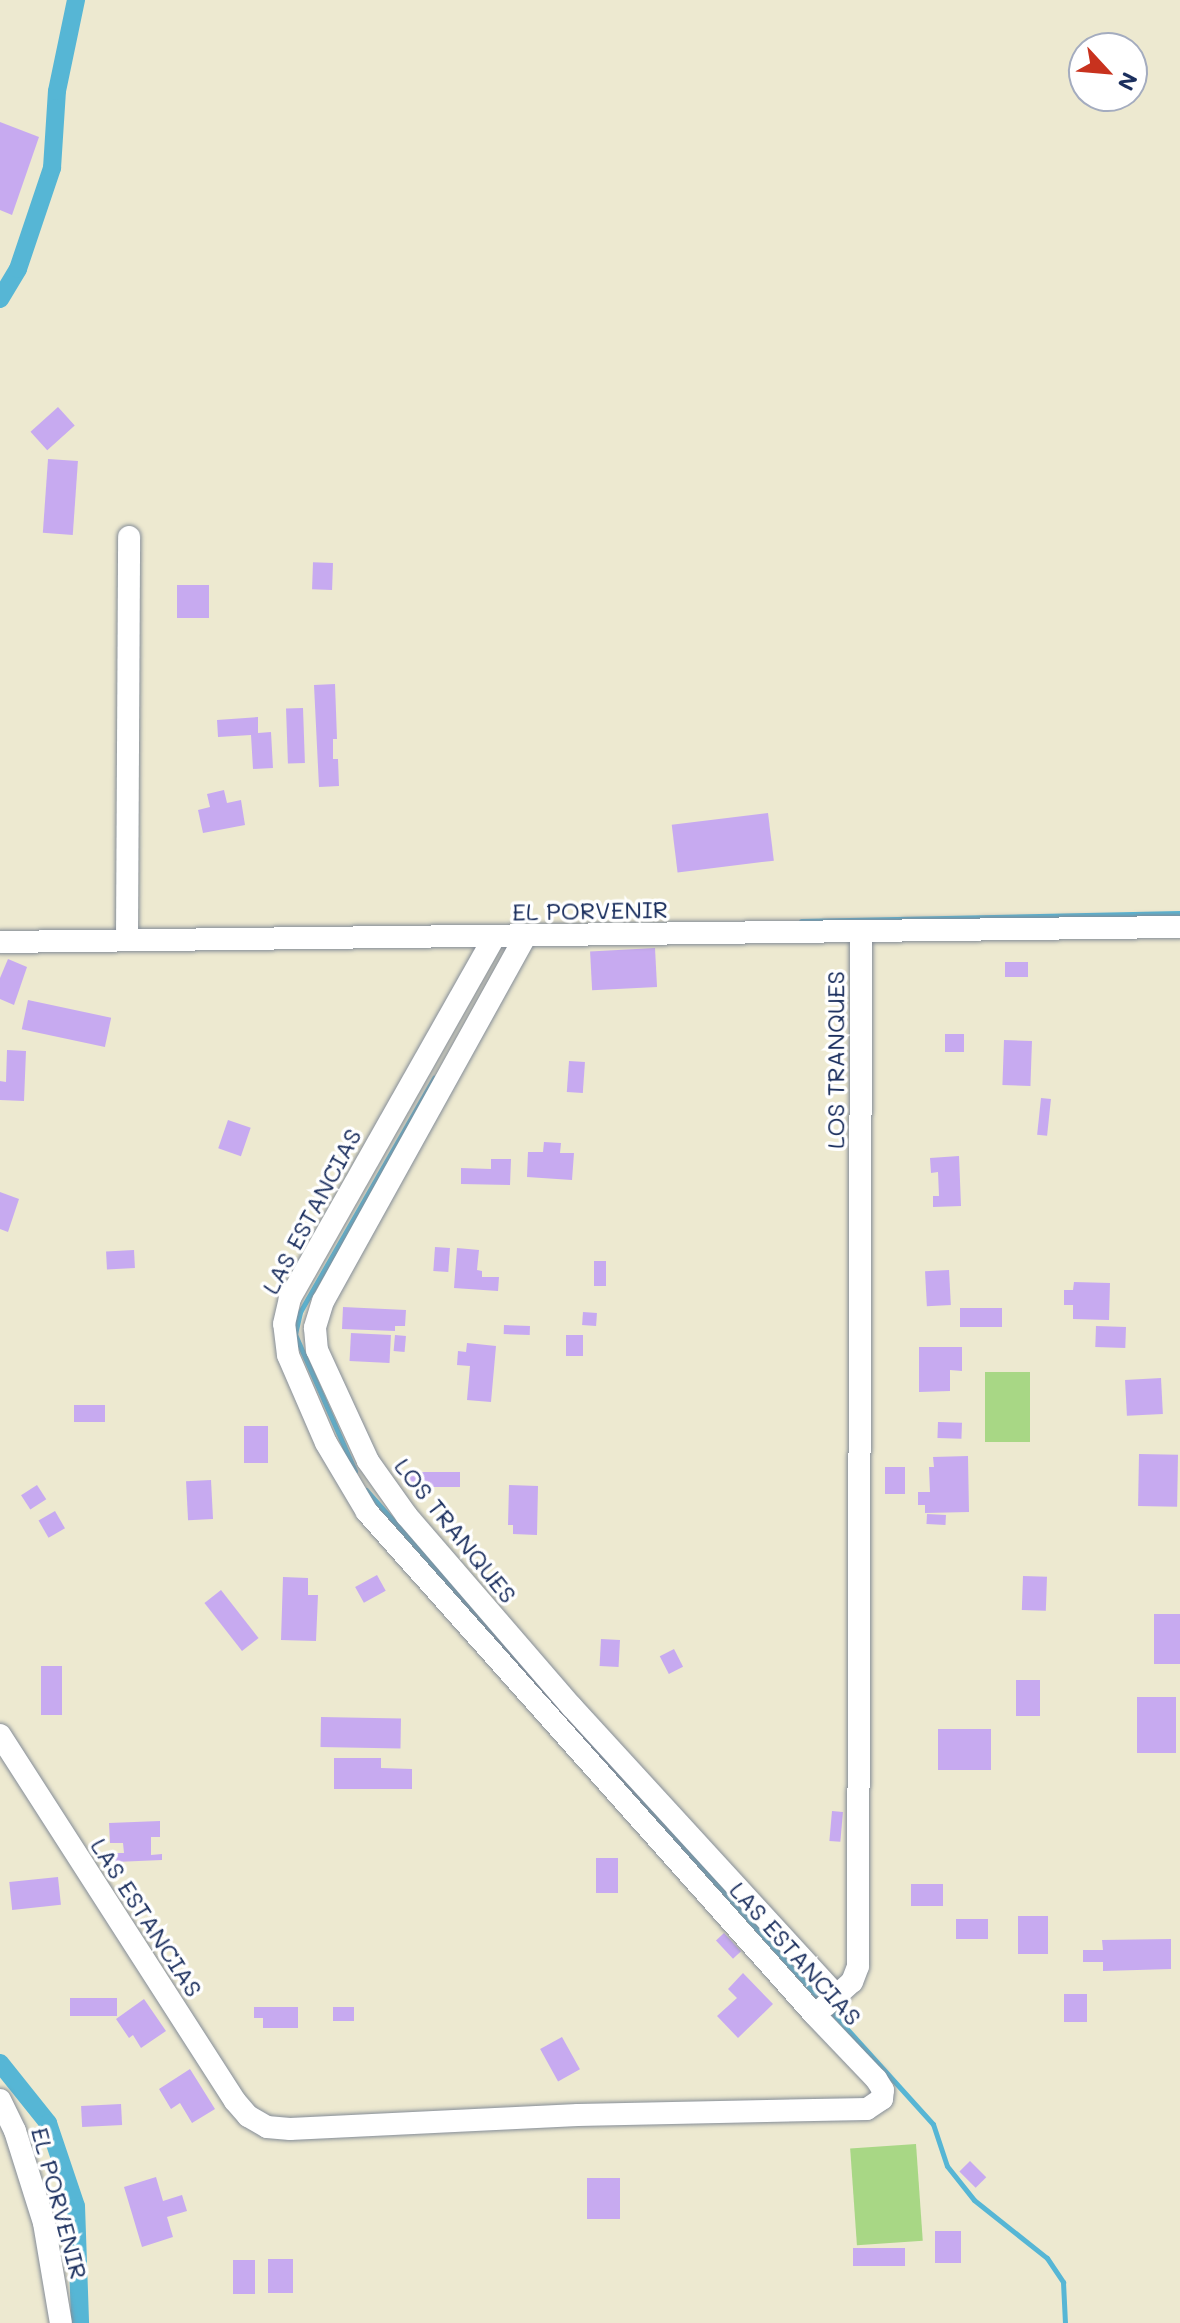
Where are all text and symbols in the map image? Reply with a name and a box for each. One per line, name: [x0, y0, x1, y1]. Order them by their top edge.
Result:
north arrow: [1068, 32, 1148, 112]
text: N: [1112, 68, 1145, 96]
street label: EL PORVENIR: [512, 894, 668, 926]
street label: LOS TRANQUES: [821, 971, 849, 1149]
street label: LAS ESTANCIAS: [255, 1123, 367, 1299]
street label: LOS TRANQUES: [389, 1452, 523, 1608]
street label: LAS ESTANCIAS: [85, 1832, 209, 2002]
street label: LAS ESTANCIAS: [724, 1875, 868, 2031]
street label: EL PORVENIR: [26, 2124, 94, 2282]

